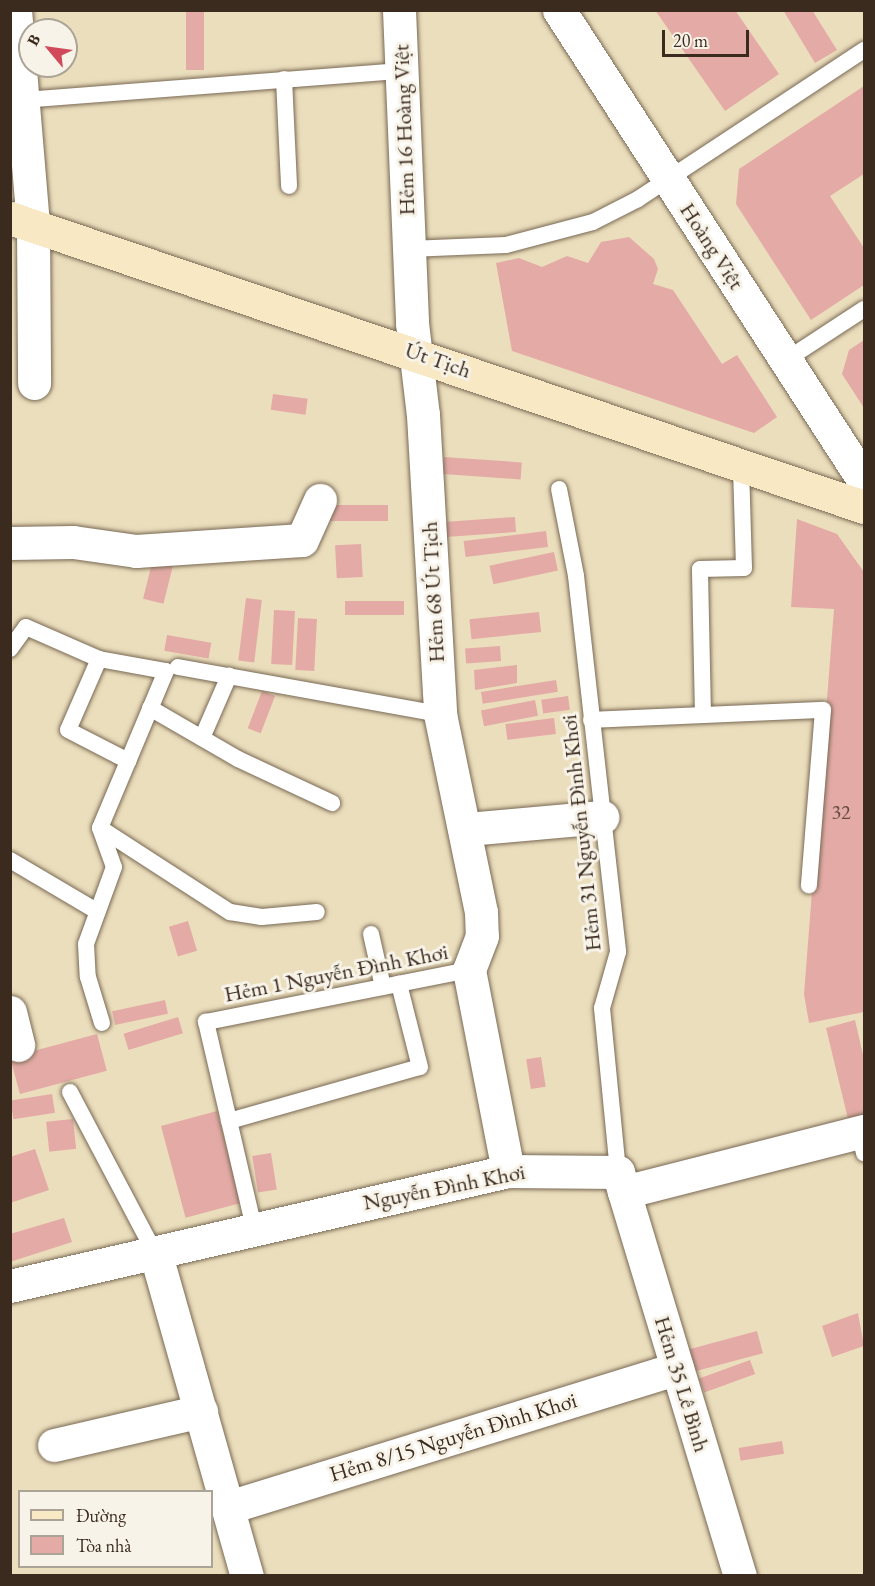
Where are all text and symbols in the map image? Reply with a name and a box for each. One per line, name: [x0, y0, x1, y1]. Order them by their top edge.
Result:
north arrow: [18, 18, 78, 78]
scale bar: [665, 18, 752, 56]
text: 20 m: [673, 29, 708, 52]
text: B: [22, 31, 45, 49]
street label: Hẻm 16 Hoàng Việt: [388, 44, 420, 216]
street label: Hoàng Việt: [674, 198, 750, 294]
street label: Út Tịch: [402, 336, 474, 384]
street label: Hẻm 68 Út Tịch: [416, 521, 450, 663]
street label: Hẻm 31 Nguyễn Đình Khơi: [555, 713, 607, 953]
house number: 32: [831, 800, 851, 824]
street label: Hẻm 1 Nguyễn Đình Khơi: [222, 938, 450, 1008]
street label: Nguyễn Đình Khơi: [361, 1158, 527, 1216]
street label: Hẻm 35 Lê Bình: [649, 1313, 715, 1455]
street label: Hẻm 8/15 Nguyễn Đình Khơi: [326, 1387, 580, 1487]
legend: [18, 1490, 213, 1568]
text: Đường: [76, 1504, 126, 1527]
text: Tòa nhà: [76, 1534, 131, 1557]

